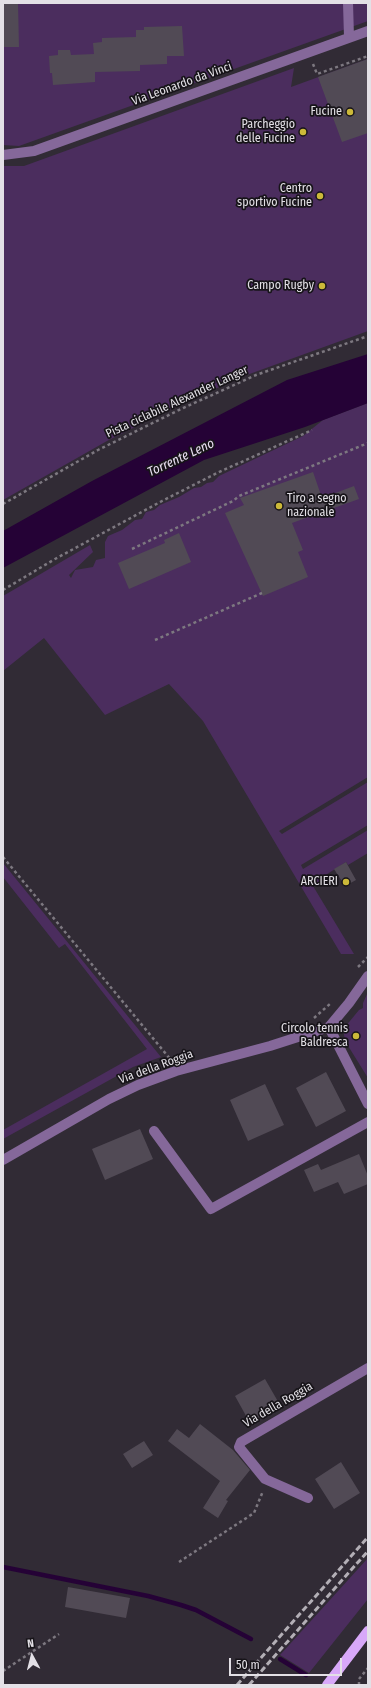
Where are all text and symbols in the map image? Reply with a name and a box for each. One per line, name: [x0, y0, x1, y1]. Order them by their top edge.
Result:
street label: Via Leonardo da Vinci: [130, 59, 234, 109]
place label: Fucine: [311, 105, 342, 119]
marker: Fucine: [345, 107, 355, 117]
place label: Parcheggio delle Fucine: [236, 118, 295, 146]
marker: Parcheggio delle Fucine: [298, 127, 308, 137]
place label: Centro sportivo Fucine: [237, 182, 312, 210]
marker: Centro sportivo Fucine: [315, 191, 325, 201]
place label: Campo Rugby: [247, 279, 314, 293]
marker: Campo Rugby: [317, 281, 327, 291]
street label: Pista ciclabile Alexander Langer: [104, 363, 250, 441]
water label: Torrente Leno: [145, 436, 217, 480]
place label: Tiro a segno nazionale: [287, 492, 347, 520]
marker: Tiro a segno nazionale: [274, 501, 284, 511]
place label: ARCIERI: [301, 875, 338, 889]
marker: ARCIERI: [341, 877, 351, 887]
place label: Circolo tennis Baldresca: [281, 1022, 348, 1050]
marker: Circolo tennis Baldresca: [351, 1031, 361, 1041]
street label: Via della Roggia: [117, 1047, 195, 1087]
street label: Via della Roggia: [241, 1379, 315, 1431]
north arrow: [12, 1636, 52, 1676]
text: N: [26, 1637, 35, 1650]
scale bar: [231, 1650, 344, 1676]
text: 50 m: [236, 1658, 260, 1672]

